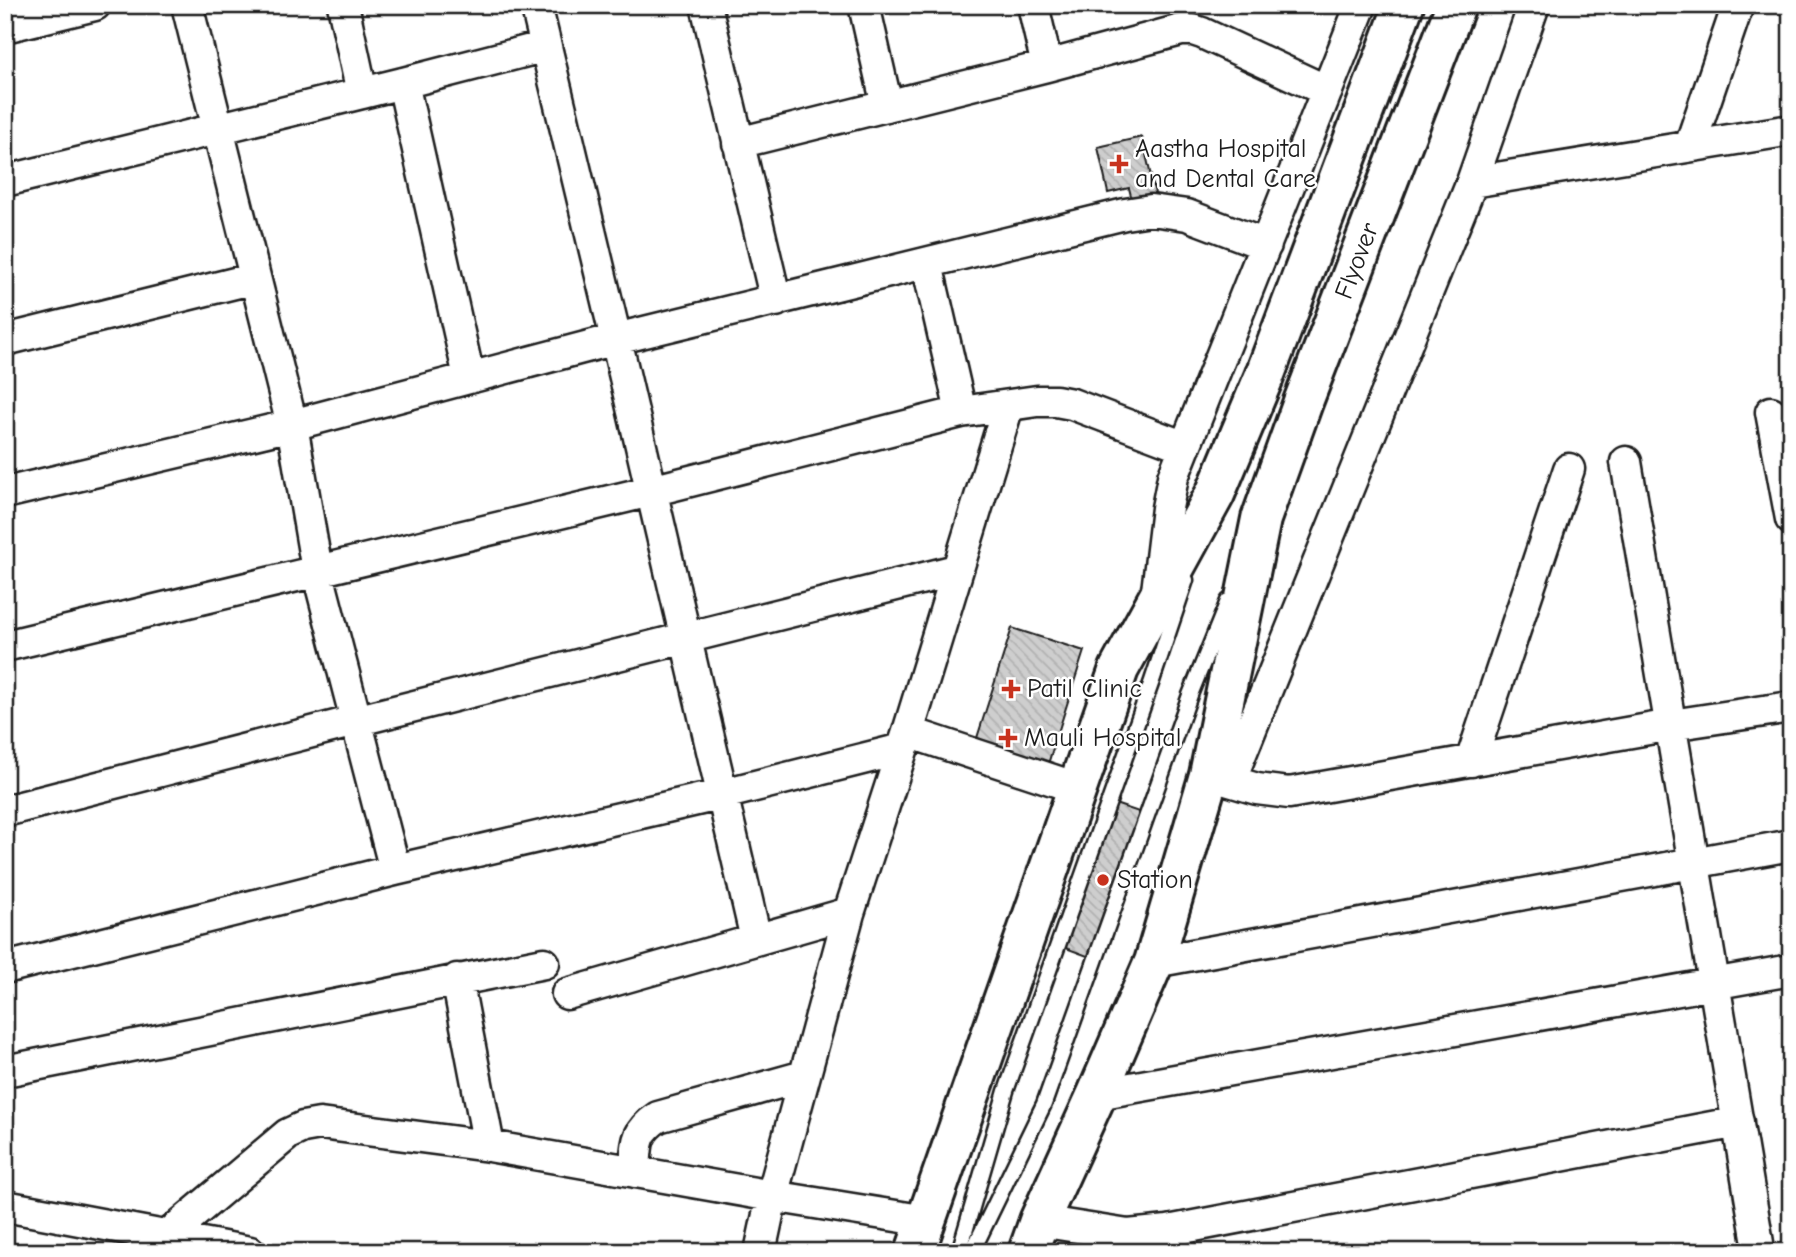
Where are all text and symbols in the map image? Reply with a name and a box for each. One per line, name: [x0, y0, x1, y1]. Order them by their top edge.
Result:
place label: Aastha Hospital and Dental Care: [1135, 134, 1316, 194]
marker: Aastha Hospital and Dental Care: [1109, 154, 1129, 174]
street label: Flyover: [1329, 218, 1385, 303]
place label: Patil Clinic: [1027, 674, 1142, 704]
marker: Patil Clinic: [1001, 679, 1021, 699]
place label: Mauli Hospital: [1024, 723, 1181, 753]
marker: Mauli Hospital: [998, 728, 1018, 748]
place label: Station: [1117, 865, 1193, 895]
marker: Station: [1095, 872, 1111, 888]

